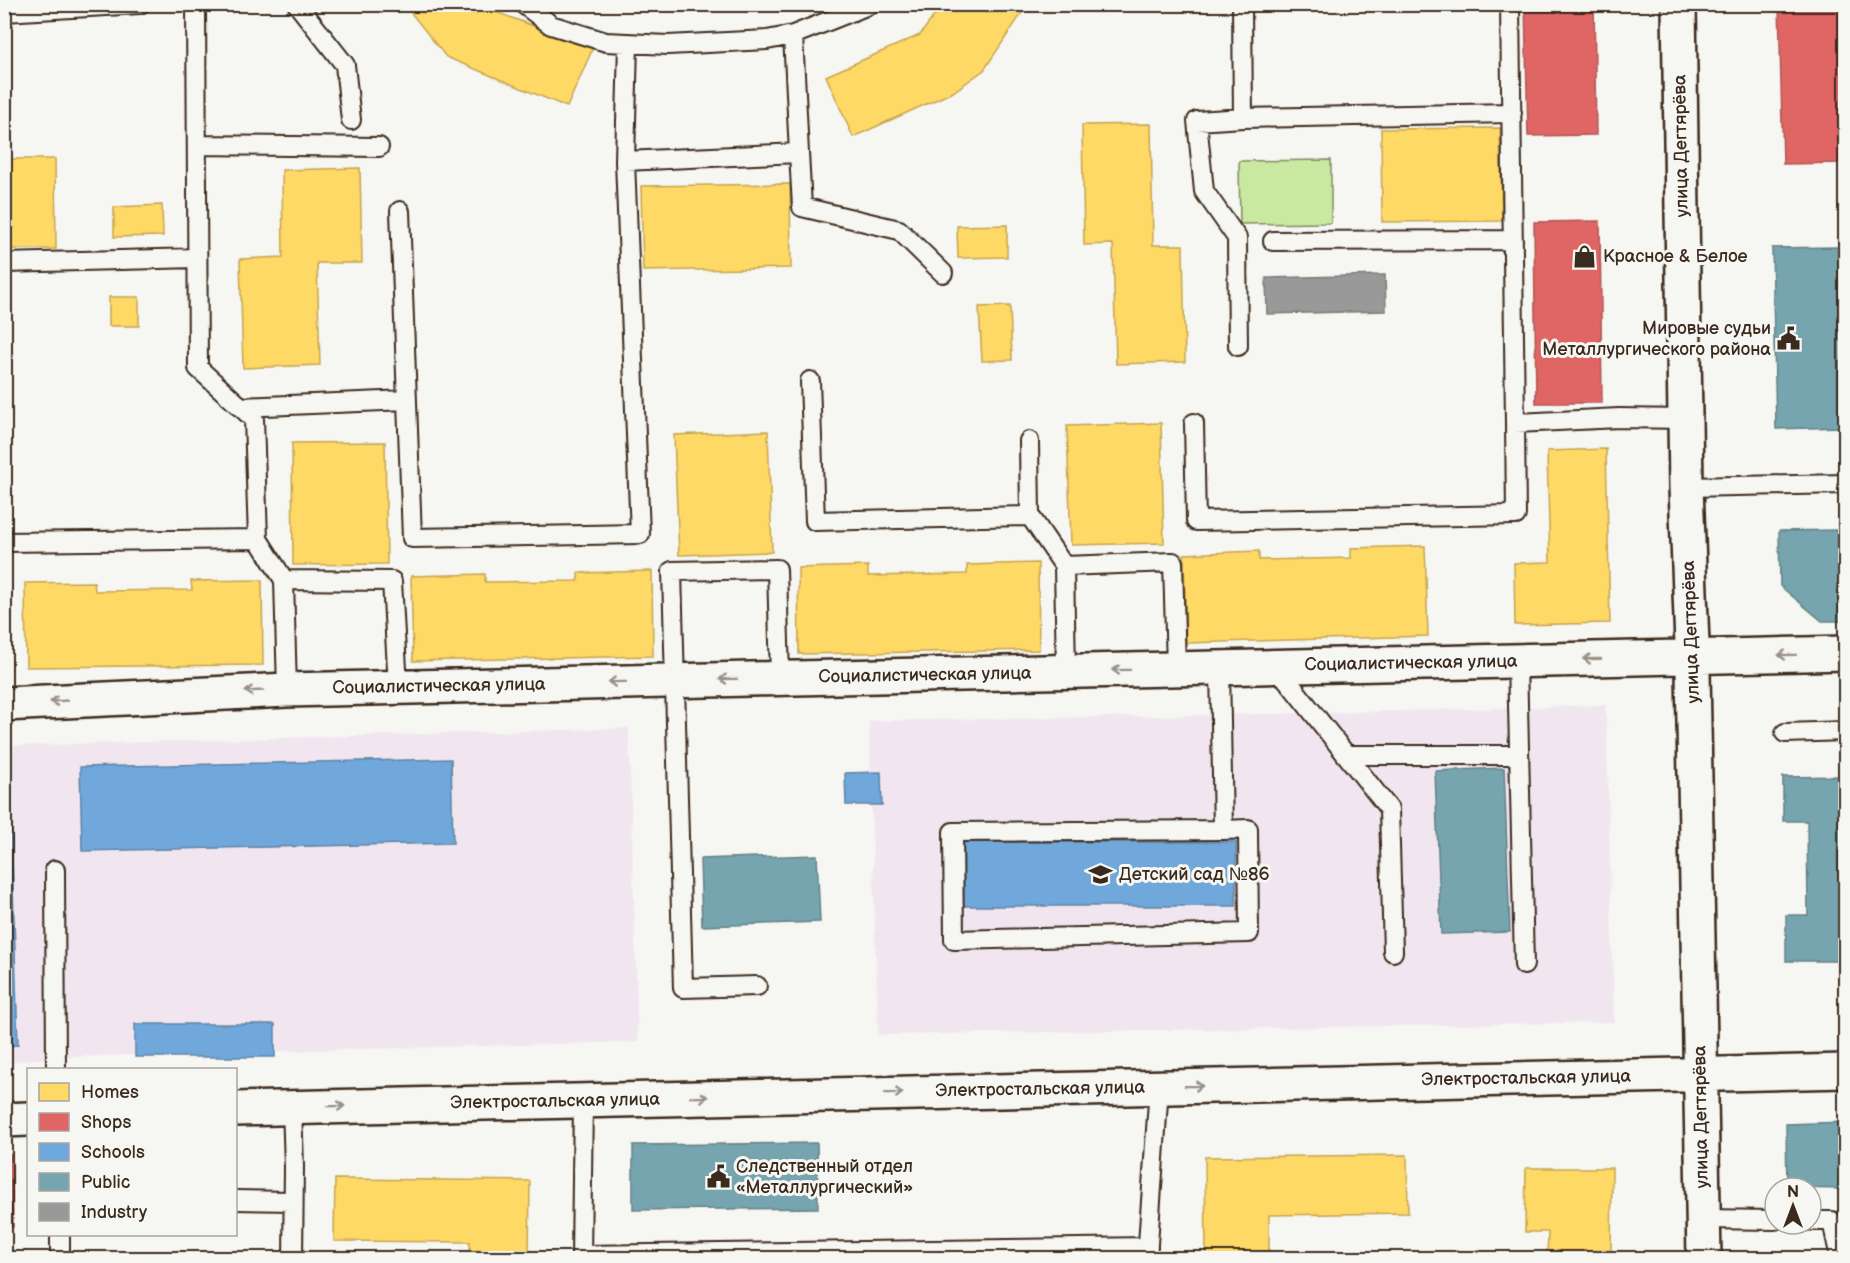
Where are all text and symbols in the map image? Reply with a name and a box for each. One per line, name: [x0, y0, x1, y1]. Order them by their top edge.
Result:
street label: улица Дегтярёва: [1669, 74, 1693, 218]
shop icon: Красное & Белое: [1572, 243, 1598, 269]
place label: Красное & Белое: [1603, 246, 1748, 267]
place label: Мировые судьи Металлургического района: [1542, 318, 1771, 360]
public building icon: Мировые судьи Металлургического района: [1776, 325, 1802, 351]
street label: улица Дегтярёва: [1678, 560, 1704, 704]
one-way arrow: [1778, 649, 1798, 661]
street label: Социалистическая улица: [1304, 651, 1518, 675]
one-way arrow: [1583, 654, 1603, 665]
street label: Социалистическая улица: [818, 663, 1032, 687]
one-way arrow: [1112, 664, 1132, 676]
street label: Социалистическая улица: [332, 674, 546, 698]
one-way arrow: [718, 674, 738, 685]
one-way arrow: [607, 676, 627, 688]
one-way arrow: [244, 686, 264, 697]
one-way arrow: [49, 696, 69, 707]
school or university icon: Детский сад №86: [1088, 861, 1114, 887]
place label: Детский сад №86: [1119, 864, 1269, 885]
street label: улица Дегтярёва: [1689, 1045, 1713, 1189]
street label: Электростальская улица: [1421, 1066, 1632, 1090]
legend: [27, 1068, 237, 1236]
street label: Электростальская улица: [935, 1077, 1146, 1101]
one-way arrow: [1183, 1080, 1203, 1092]
text: Homes: [81, 1082, 139, 1103]
one-way arrow: [883, 1087, 903, 1098]
street label: Электростальская улица: [450, 1089, 661, 1113]
one-way arrow: [688, 1091, 708, 1103]
one-way arrow: [325, 1100, 345, 1111]
text: Shops: [81, 1112, 132, 1133]
text: Schools: [81, 1142, 145, 1163]
place label: Следственный отдел «Металлургический»: [736, 1156, 913, 1198]
public building icon: Следственный отдел «Металлургический»: [705, 1163, 731, 1189]
text: Public: [81, 1172, 130, 1193]
north arrow: [1763, 1176, 1823, 1236]
text: N: [1787, 1183, 1799, 1202]
text: Industry: [81, 1202, 148, 1223]

